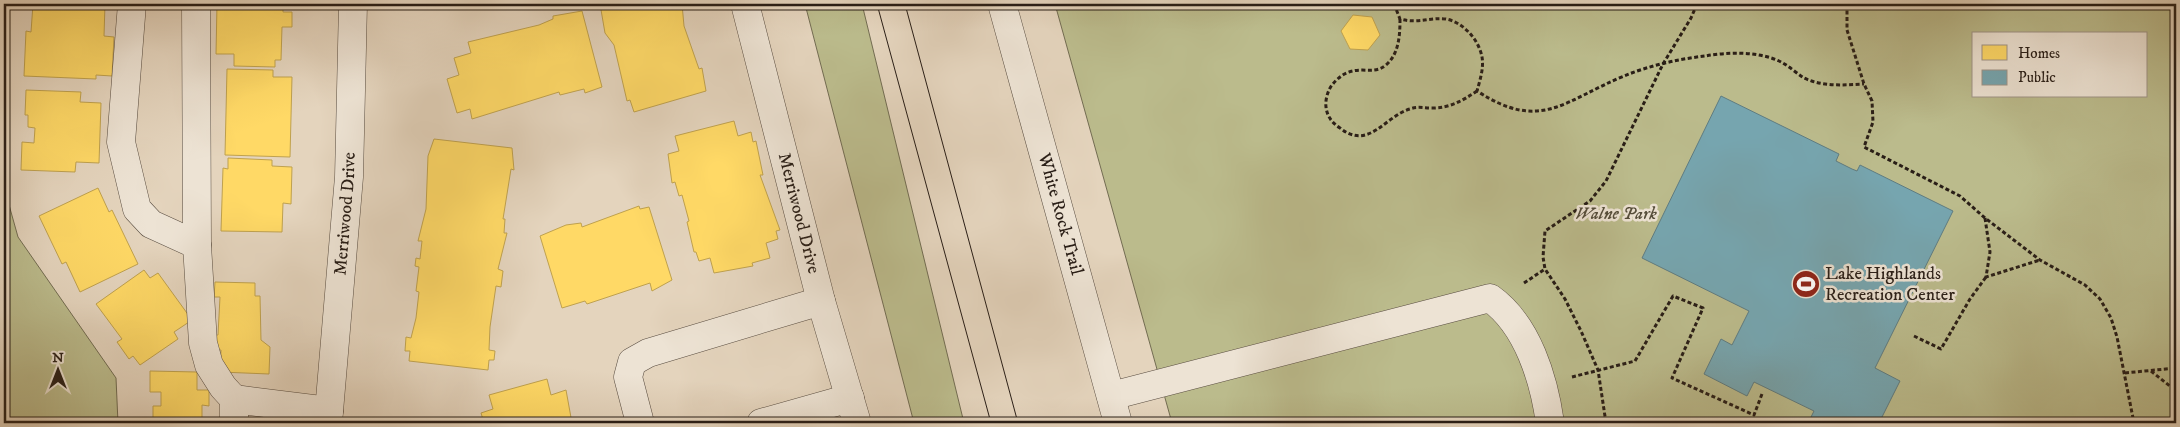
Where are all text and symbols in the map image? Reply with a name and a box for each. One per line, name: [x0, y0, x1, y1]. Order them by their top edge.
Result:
legend: [1972, 32, 2148, 98]
text: Homes: [2018, 44, 2060, 63]
text: Public: [2018, 68, 2056, 87]
street label: White Rock Trail: [1033, 150, 1088, 278]
street label: Merriwood Drive: [773, 151, 825, 276]
street label: Merriwood Drive: [330, 152, 361, 276]
park label: Walne Park: [1575, 203, 1657, 225]
place label: Lake Highlands Recreation Center: [1825, 263, 1955, 306]
sports icon: Lake Highlands Recreation Center: [1791, 269, 1821, 299]
north arrow: [32, 344, 82, 394]
text: N: [52, 349, 64, 367]

